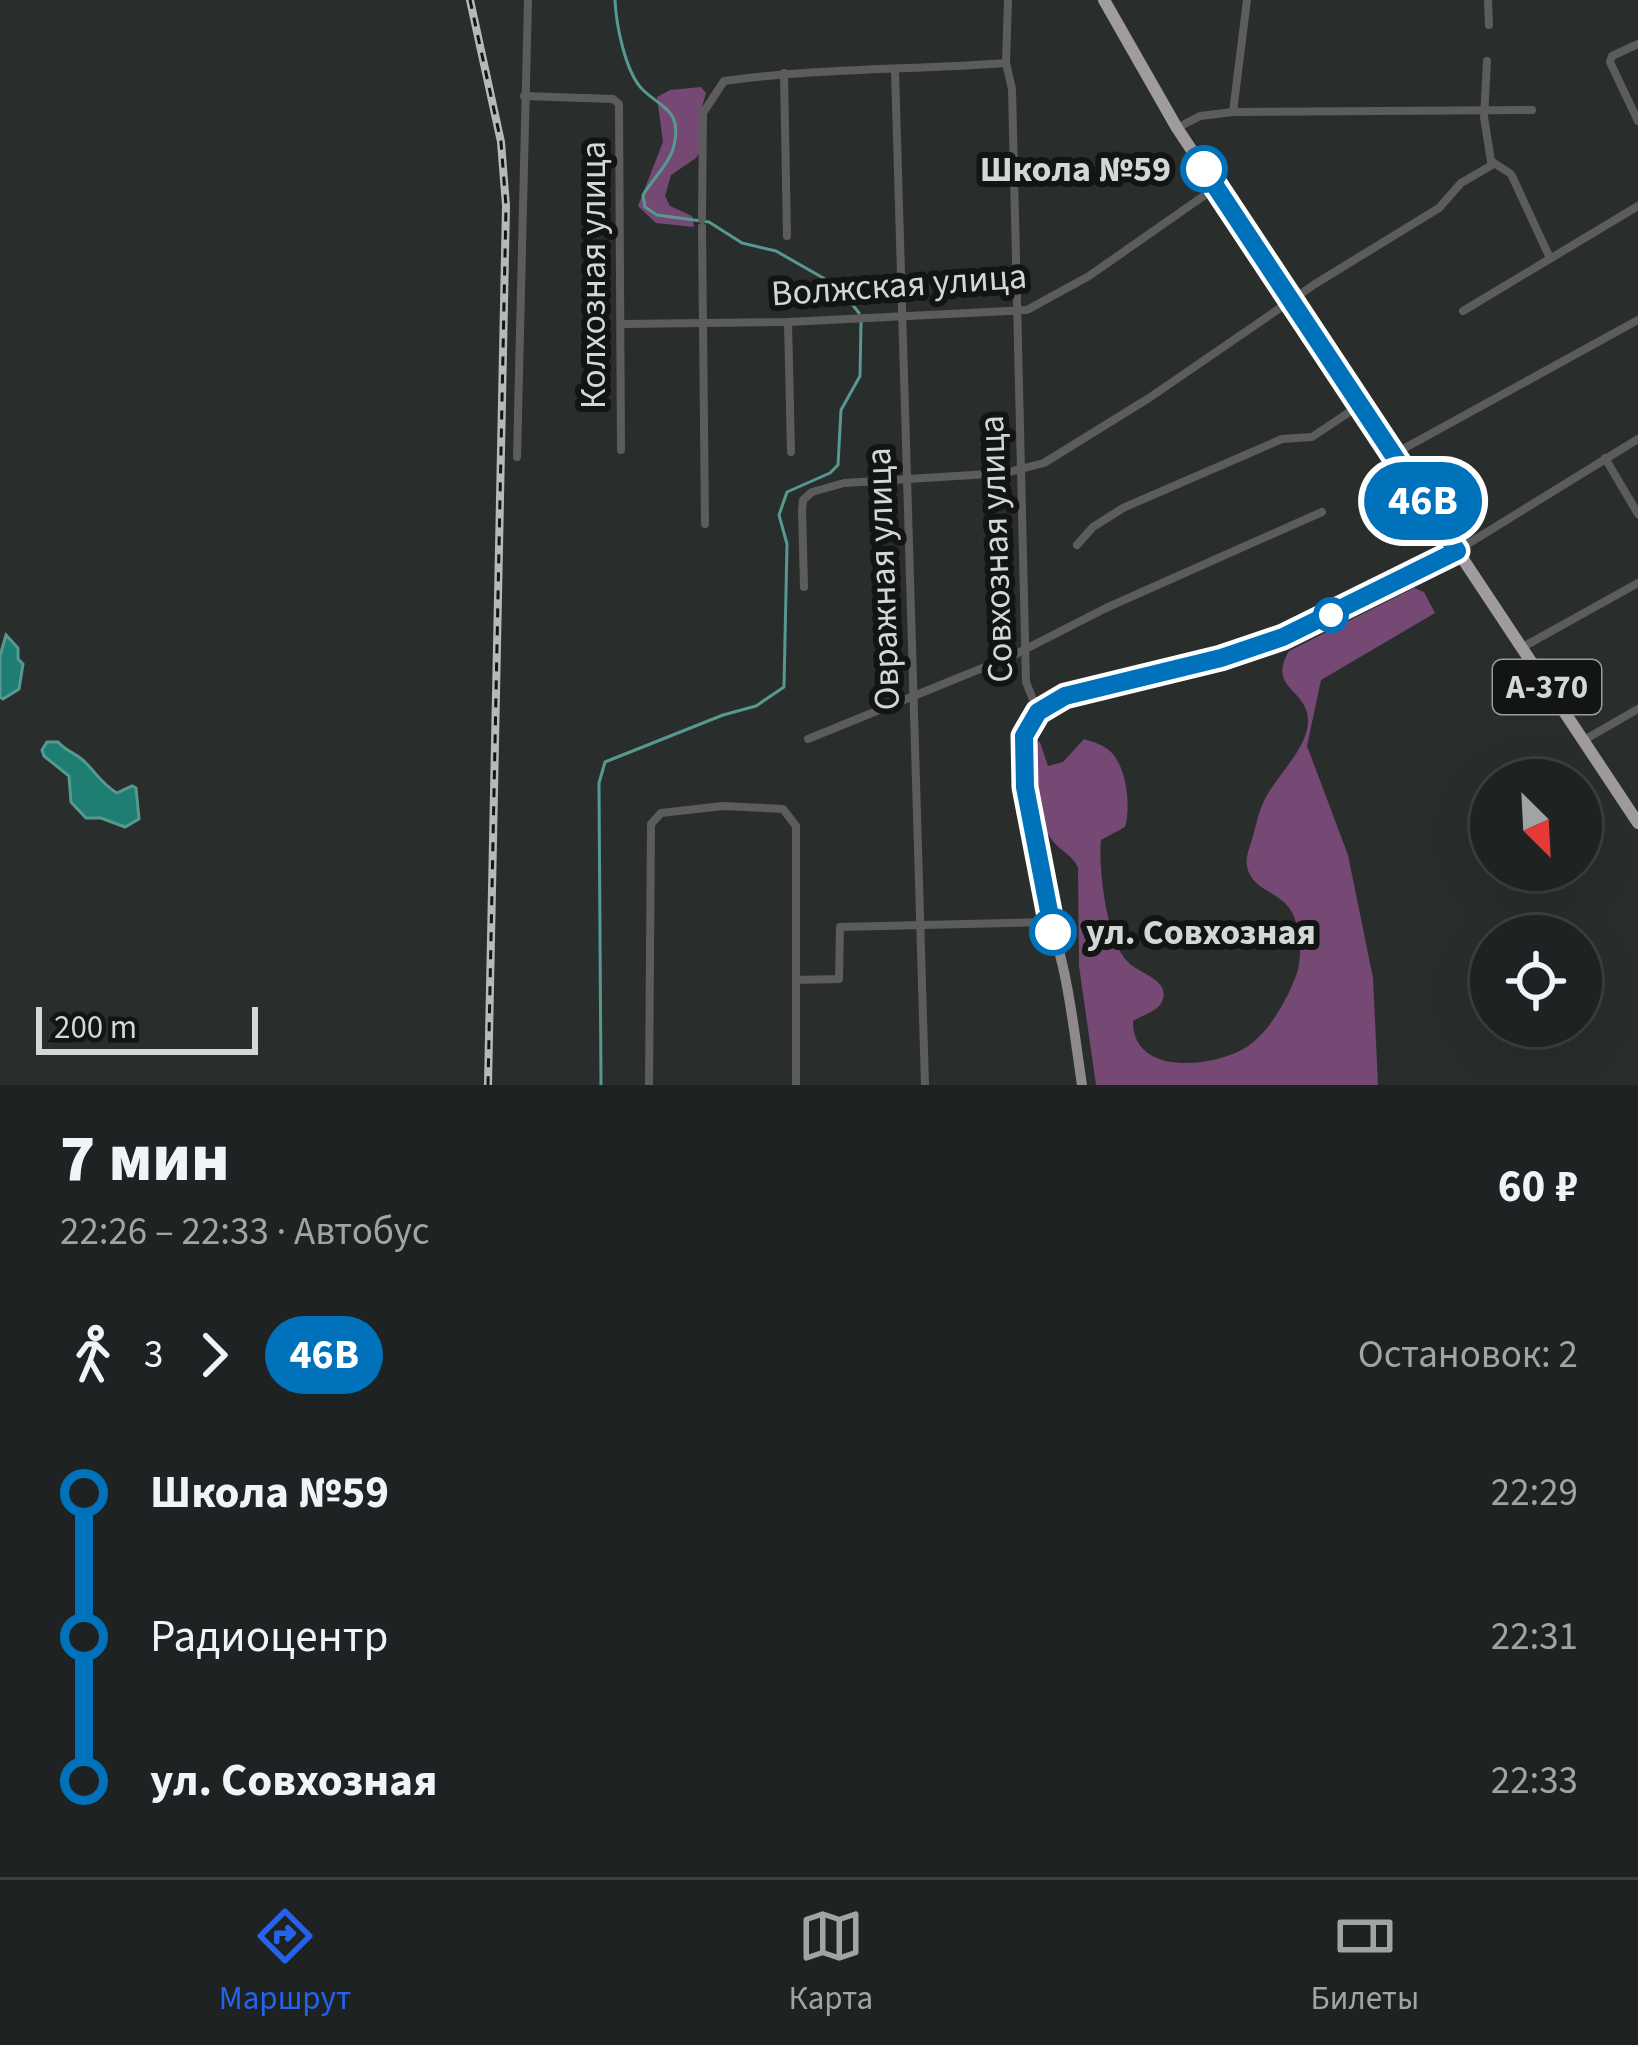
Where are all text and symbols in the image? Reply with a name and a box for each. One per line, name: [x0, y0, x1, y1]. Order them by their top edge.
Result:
street label: Колхозная улица: [568, 141, 619, 409]
place label: Школа №59: [980, 144, 1171, 195]
marker: Школа №59: [1182, 147, 1226, 191]
street label: Волжская улица: [769, 251, 1029, 319]
street label: Совхозная улица: [966, 414, 1026, 684]
street label: Овражная улица: [853, 447, 913, 711]
line badge: 46В: [1354, 462, 1492, 540]
text: 46В: [1388, 471, 1458, 531]
unlabelled marker: [1315, 599, 1347, 631]
road number: А-370: [1493, 660, 1601, 714]
north arrow: [1470, 759, 1602, 891]
map controls: [1470, 759, 1602, 1047]
place label: ул. Совхозная: [1086, 907, 1316, 958]
marker: ул. Совхозная: [1031, 910, 1075, 954]
button: locate: [1470, 915, 1602, 1047]
scale bar: [36, 1001, 258, 1054]
text: 200 m: [54, 1004, 137, 1051]
text: 7 мин: [60, 1112, 230, 1206]
text: 60 ₽: [1498, 1155, 1578, 1219]
text: 22:26 – 22:33 · Автобус: [60, 1204, 430, 1260]
icon: walk: [60, 1322, 126, 1388]
icon: forward: [181, 1322, 247, 1388]
text: 46В: [289, 1325, 359, 1385]
text: 3: [144, 1327, 163, 1383]
text: Остановок: 2: [1358, 1327, 1578, 1383]
text: Школа №59: [150, 1461, 389, 1525]
text: 22:29: [1491, 1465, 1578, 1521]
text: Радиоцентр: [150, 1605, 388, 1669]
text: 22:31: [1491, 1609, 1578, 1665]
text: ул. Совхозная: [150, 1749, 438, 1813]
text: 22:33: [1491, 1753, 1578, 1809]
tab: Маршрут: [219, 1903, 351, 2022]
tab: Карта: [789, 1903, 873, 2022]
tab: Билеты: [1311, 1903, 1419, 2022]

